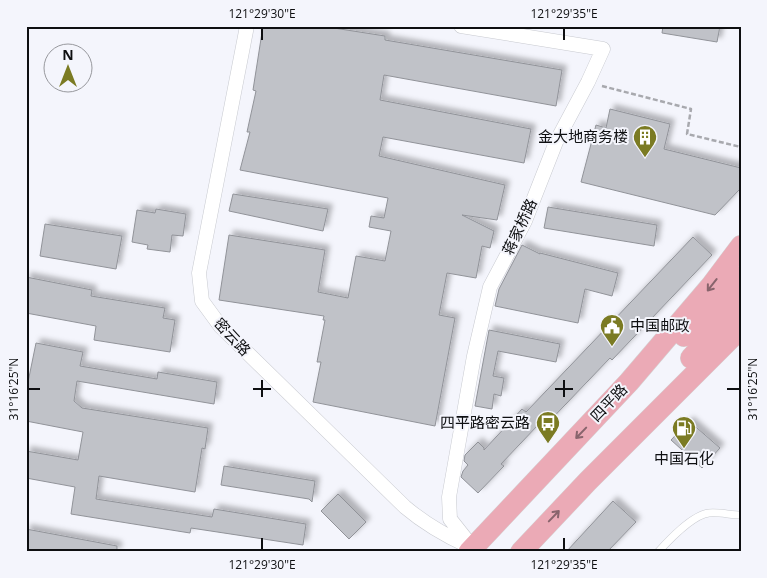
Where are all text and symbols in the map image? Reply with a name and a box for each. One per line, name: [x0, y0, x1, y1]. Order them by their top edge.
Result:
text: 121°29'30"E: [228, 5, 296, 22]
text: 121°29'35"E: [530, 5, 598, 22]
north arrow: [42, 42, 92, 92]
text: N: [62, 45, 74, 64]
building icon: 金大地商务楼: [632, 124, 658, 158]
place label: 金大地商务楼: [538, 126, 628, 146]
street label: 蒋家桥路: [497, 195, 541, 258]
one-way arrow: [706, 278, 717, 291]
street label: 密云路: [210, 313, 255, 360]
public building icon: 中国邮政: [599, 313, 625, 347]
place label: 中国邮政: [630, 315, 690, 335]
text: 31°16'25"N: [5, 358, 22, 420]
text: 31°16'25"N: [744, 358, 761, 420]
street label: 四平路: [585, 379, 631, 425]
bus stop icon: 四平路密云路: [535, 410, 561, 444]
place label: 四平路密云路: [440, 412, 530, 432]
fuel station icon: 中国石化: [671, 415, 697, 449]
one-way arrow: [575, 426, 587, 439]
place label: 中国石化: [654, 448, 714, 468]
one-way arrow: [548, 510, 560, 523]
text: 121°29'30"E: [228, 556, 296, 573]
text: 121°29'35"E: [530, 556, 598, 573]

